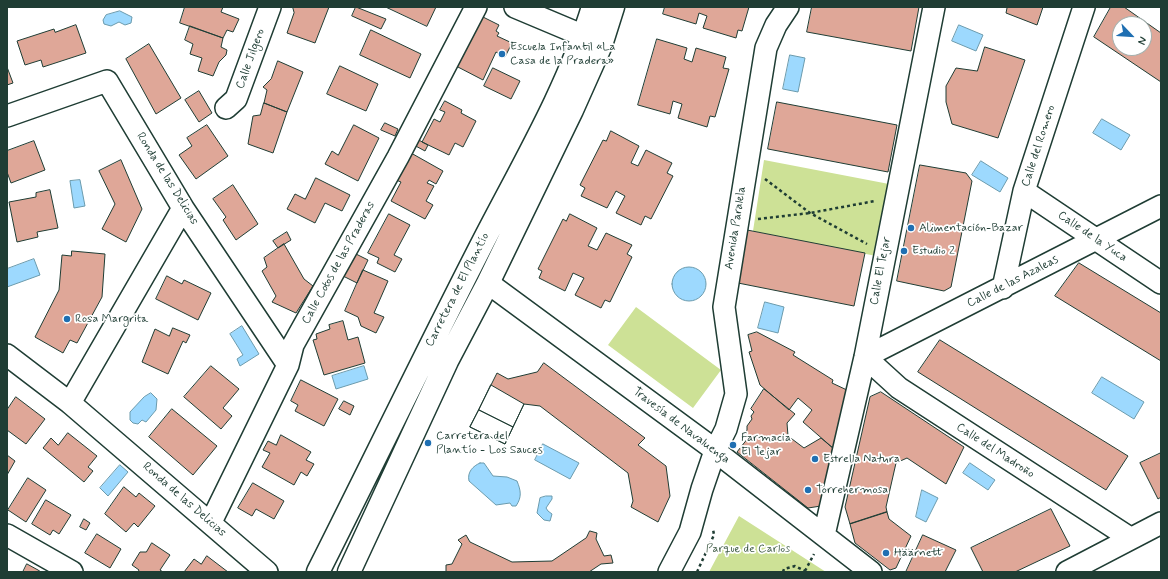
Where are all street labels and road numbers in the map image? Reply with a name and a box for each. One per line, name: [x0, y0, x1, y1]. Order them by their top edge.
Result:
street label: Calle Jilgero: [233, 27, 269, 91]
street label: Calle del Romero: [1019, 103, 1059, 189]
street label: Ronda de las Delicias: [133, 130, 201, 228]
street label: Avenida Paralela: [722, 185, 750, 271]
street label: Calle Cotos de las Praderas: [299, 199, 379, 327]
street label: Calle de la Yuca: [1055, 208, 1129, 266]
street label: Carretera de El Plantío: [423, 231, 493, 349]
street label: Calle El Tejar: [867, 236, 895, 306]
street label: Calle de las Azaleas: [965, 253, 1061, 311]
street label: Travesía de Navaluenga: [630, 385, 732, 467]
street label: Calle del Madroño: [953, 420, 1037, 482]
street label: Ronda de las Delicias: [139, 460, 229, 540]

